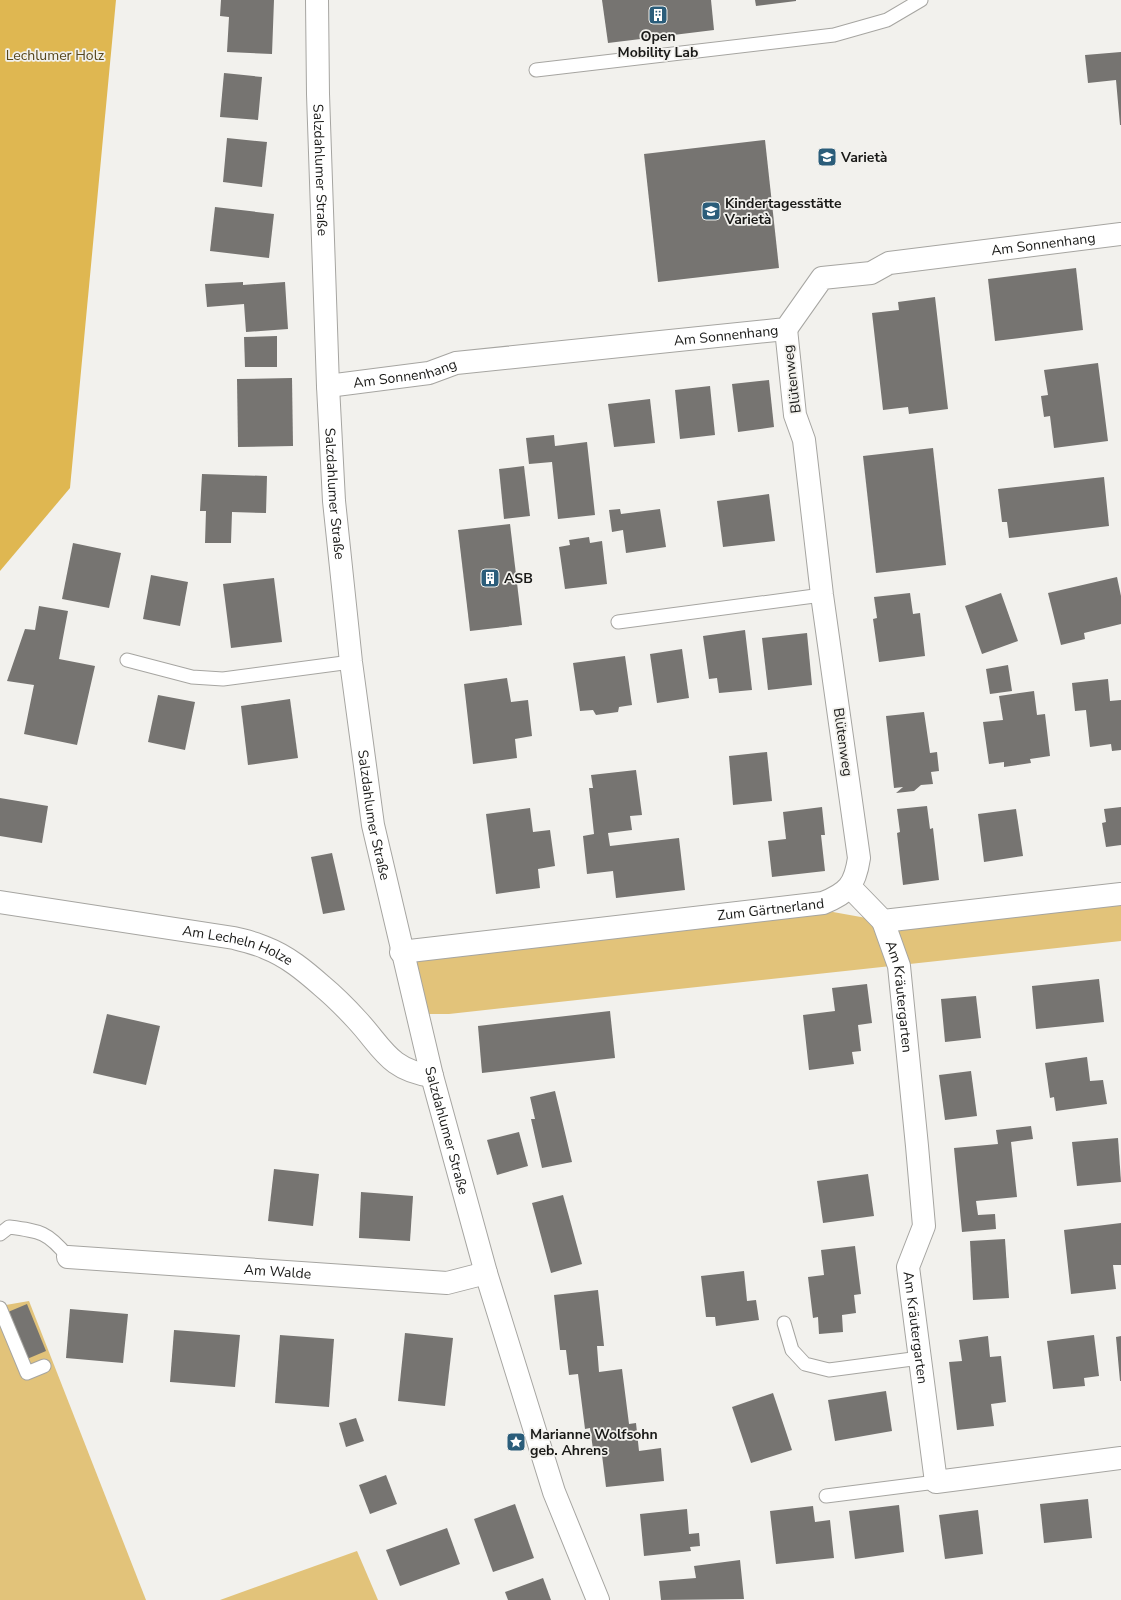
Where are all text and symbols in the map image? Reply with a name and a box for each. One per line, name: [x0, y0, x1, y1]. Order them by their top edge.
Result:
building icon: Open Mobility Lab: [647, 4, 669, 26]
place label: Open Mobility Lab: [618, 27, 698, 62]
park label: Lechlumer Holz: [6, 46, 105, 65]
street label: Salzdahlumer Straße: [309, 104, 332, 236]
school or university icon: Varietà: [816, 146, 838, 168]
place label: Varietà: [840, 148, 887, 167]
place label: Kindertagesstätte Varietà: [724, 194, 842, 229]
school or university icon: Kindertagesstätte Varietà: [700, 200, 722, 222]
street label: Am Sonnenhang: [990, 228, 1096, 260]
street label: Am Sonnenhang: [673, 320, 779, 350]
street label: Blütenweg: [778, 344, 806, 414]
street label: Am Sonnenhang: [352, 354, 459, 392]
street label: Salzdahlumer Straße: [321, 427, 350, 560]
building icon: ASB: [479, 567, 501, 589]
place label: ASB: [504, 569, 533, 588]
street label: Blütenweg: [829, 707, 857, 777]
street label: Salzdahlumer Straße: [353, 749, 395, 882]
street label: Zum Gärtnerland: [716, 893, 825, 925]
street label: Am Lecheln Holze: [181, 921, 297, 970]
street label: Am Kräutergarten: [881, 938, 917, 1053]
street label: Salzdahlumer Straße: [421, 1064, 474, 1197]
street label: Am Walde: [243, 1260, 312, 1283]
street label: Am Kräutergarten: [899, 1270, 933, 1385]
place label: Marianne Wolfsohn geb. Ahrens: [530, 1425, 658, 1460]
place icon: Marianne Wolfsohn geb. Ahrens: [505, 1431, 527, 1453]

